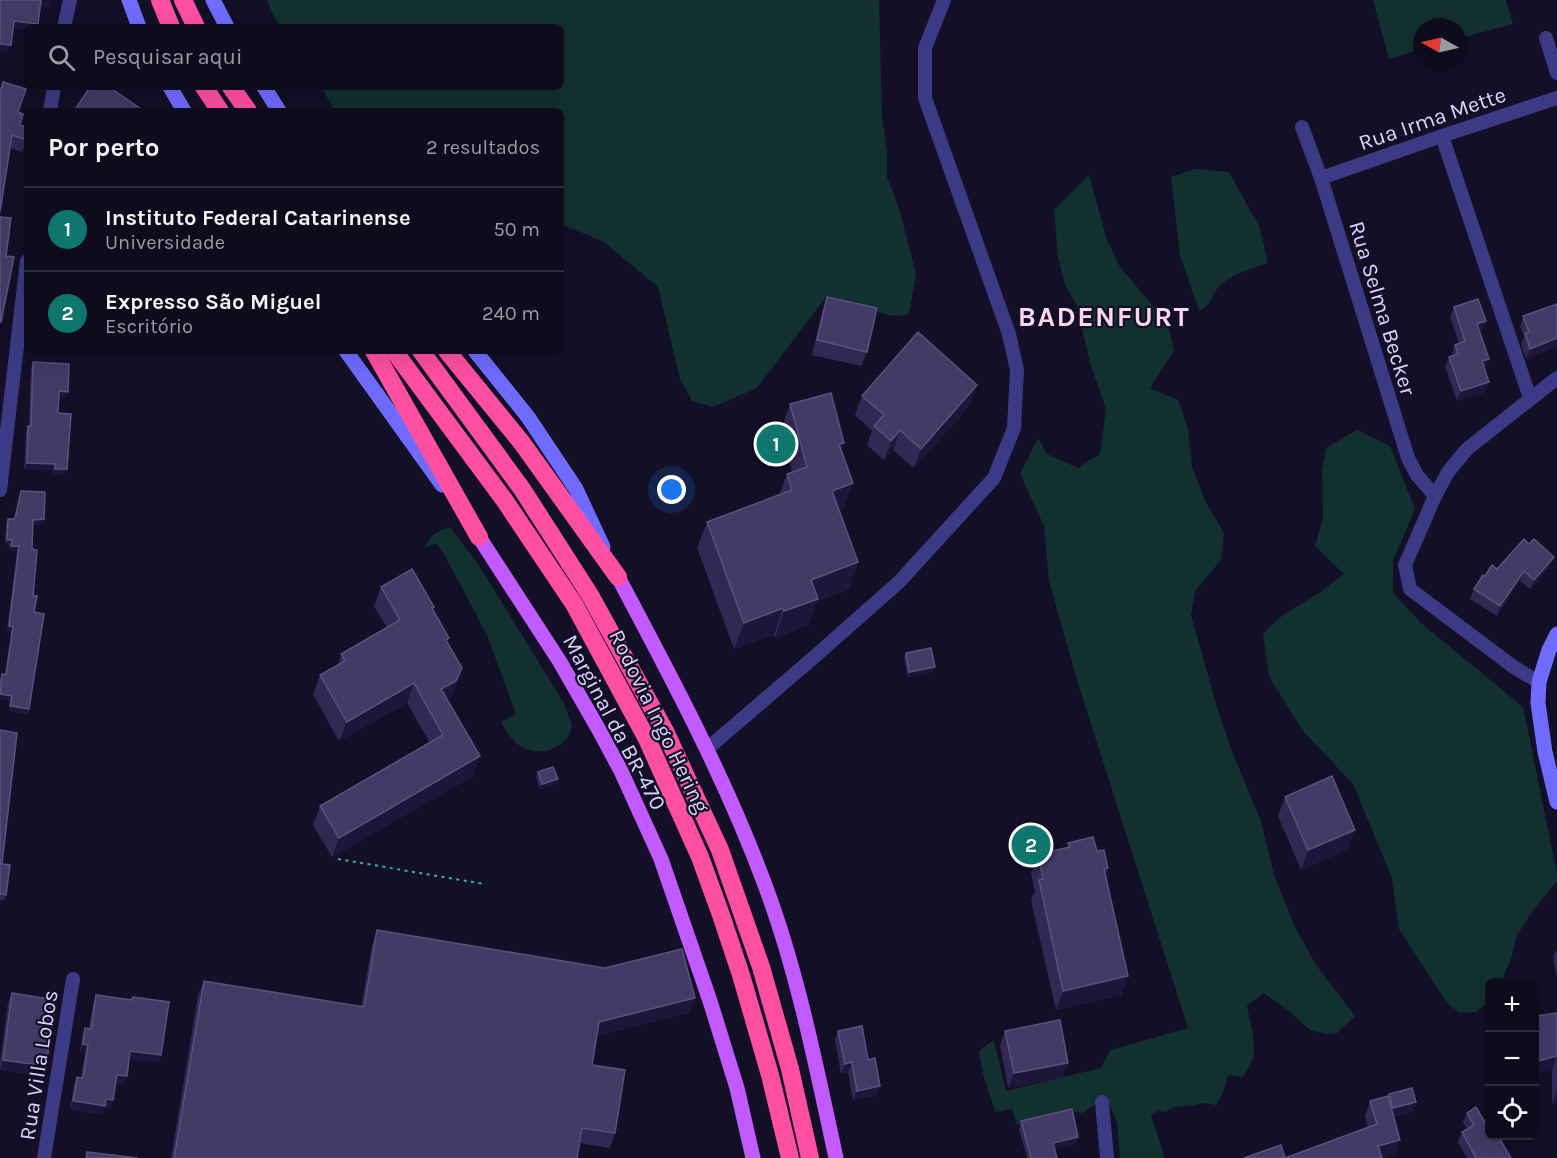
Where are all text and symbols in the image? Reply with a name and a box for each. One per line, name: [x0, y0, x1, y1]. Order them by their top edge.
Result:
north arrow: [1413, 18, 1467, 72]
search box: [24, 24, 564, 90]
icon: search: [45, 41, 78, 74]
text: Pesquisar aqui: [93, 44, 242, 70]
street label: Rua Irma Mette: [1355, 82, 1509, 156]
text: Por perto: [48, 132, 159, 163]
text: 2 resultados: [426, 136, 540, 159]
text: Instituto Federal Catarinense: [105, 205, 411, 231]
text: 1: [64, 218, 71, 241]
text: 50 m: [493, 218, 540, 241]
street label: Rua Selma Becker: [1343, 218, 1421, 399]
text: Universidade: [105, 231, 225, 254]
text: Expresso São Miguel: [105, 289, 321, 315]
district label: BADENFURT: [1018, 300, 1190, 333]
text: 2: [61, 302, 74, 325]
text: 240 m: [482, 302, 540, 325]
text: Escritório: [105, 315, 193, 338]
pin: 1: [756, 422, 796, 466]
your location: [657, 475, 686, 504]
street label: Rodovia Ingo Hering: [603, 625, 715, 818]
street label: Marginal da BR-470: [557, 630, 671, 815]
pin: 2: [1012, 822, 1050, 868]
map controls: [1485, 978, 1539, 1140]
button: +: [1485, 978, 1539, 1032]
street label: Rua Villa Lobos: [14, 988, 64, 1142]
button: −: [1485, 1032, 1539, 1086]
button: locate: [1485, 1086, 1539, 1140]

